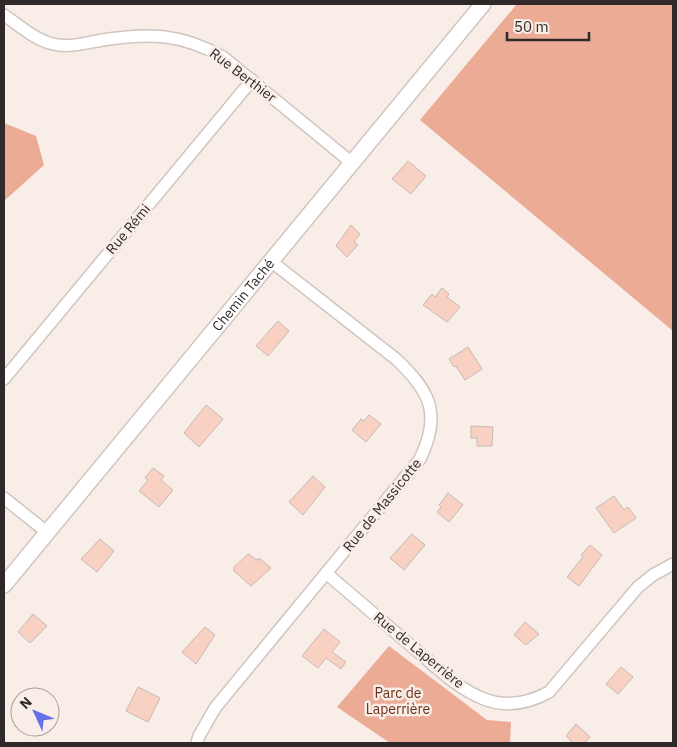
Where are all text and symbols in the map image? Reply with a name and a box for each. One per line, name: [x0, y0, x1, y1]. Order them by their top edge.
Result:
scale bar: [507, 10, 590, 42]
text: 50 m: [514, 17, 549, 36]
street label: Rue Berthier: [206, 44, 280, 106]
street label: Rue Rémi: [102, 200, 154, 258]
street label: Chemin Taché: [208, 255, 278, 335]
street label: Rue de Massicotte: [339, 454, 425, 555]
street label: Rue de Laperrière: [370, 608, 468, 692]
park label: Parc de Laperrière: [366, 684, 431, 718]
north arrow: [10, 687, 60, 737]
text: N: [16, 693, 36, 713]

